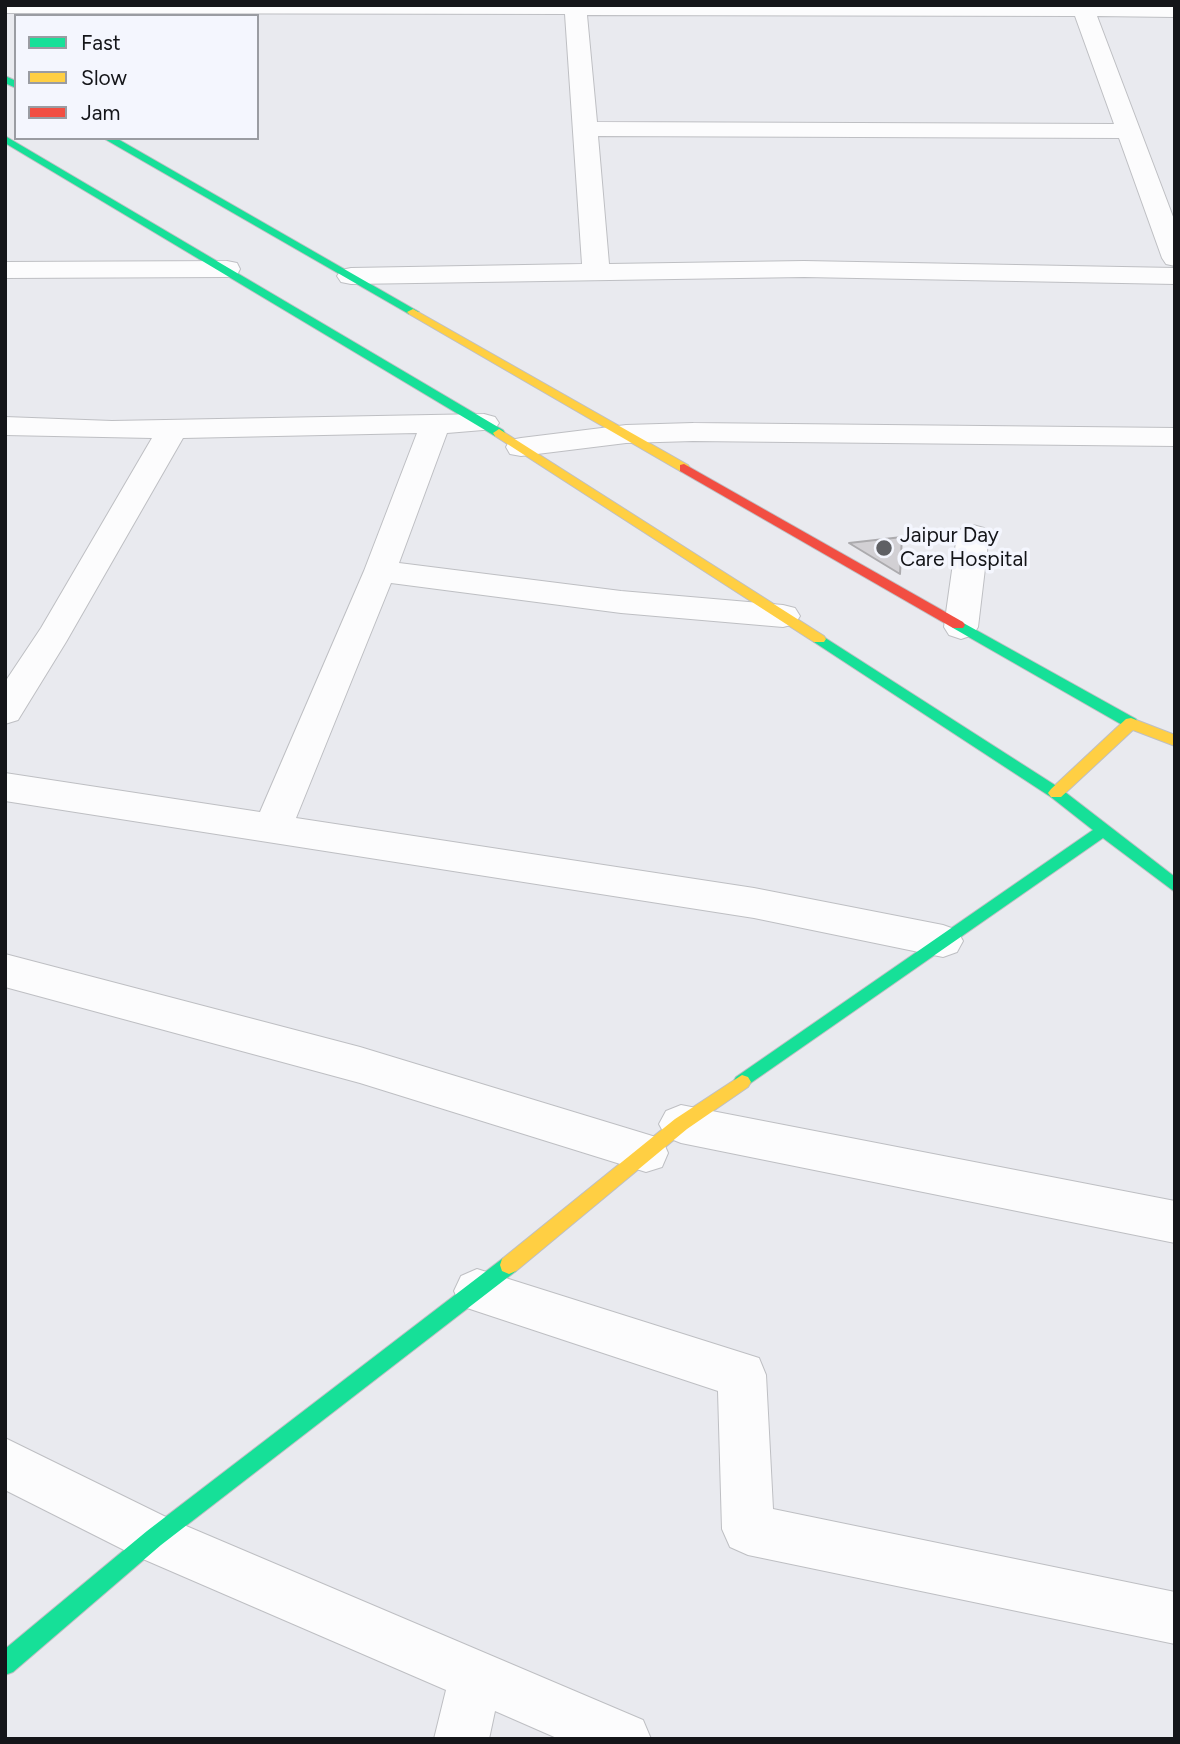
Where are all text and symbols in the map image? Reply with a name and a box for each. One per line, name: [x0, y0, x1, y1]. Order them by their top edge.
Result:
legend: [14, 14, 259, 140]
text: Fast: [81, 30, 121, 55]
text: Slow: [81, 65, 127, 90]
text: Jam: [81, 100, 120, 125]
place label: Jaipur Day Care Hospital: [900, 523, 1028, 573]
marker: Jaipur Day Care Hospital: [874, 538, 894, 558]

